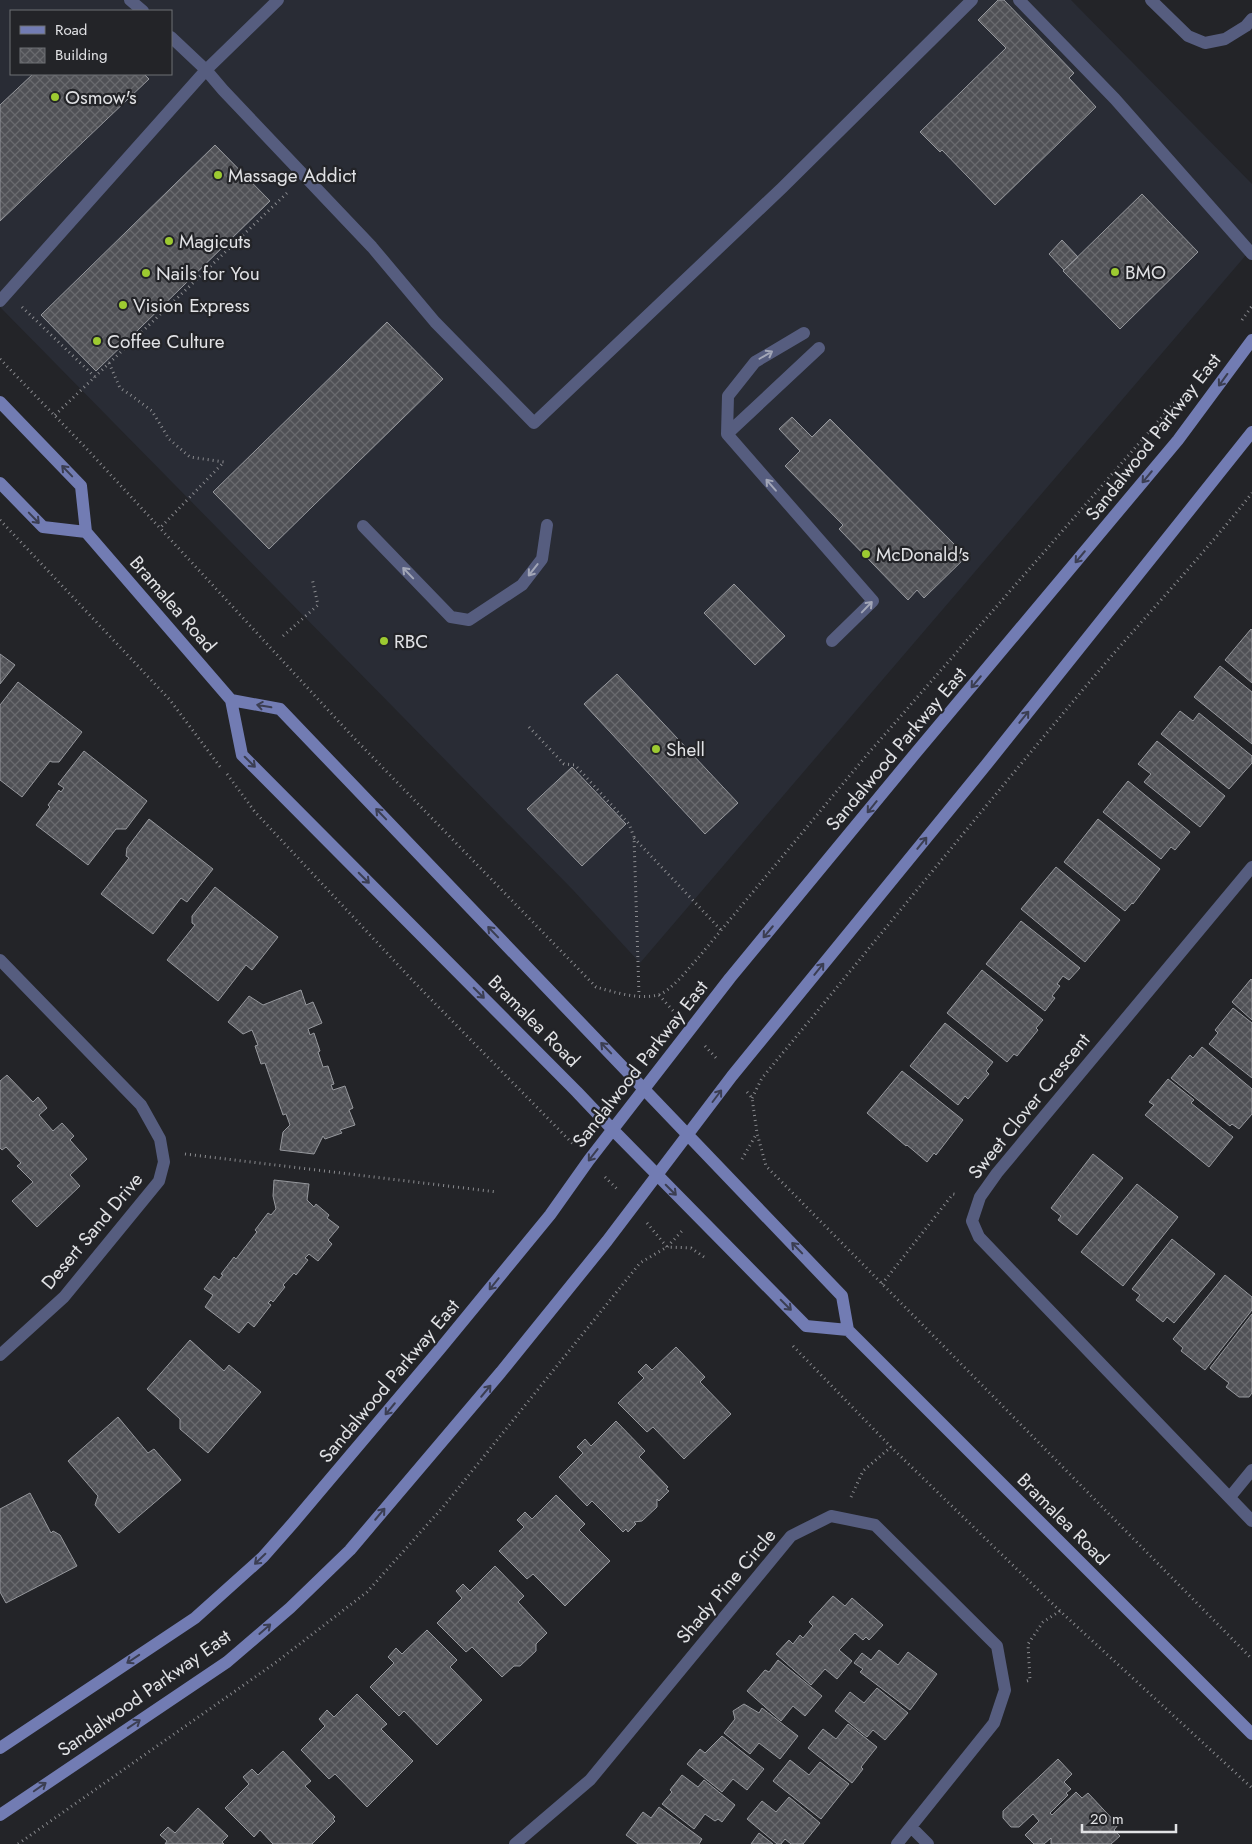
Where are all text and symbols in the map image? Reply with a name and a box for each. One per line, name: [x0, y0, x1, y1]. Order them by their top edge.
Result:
legend: [10, 10, 172, 75]
text: Road: [55, 19, 87, 41]
text: Building: [55, 44, 107, 66]
place label: Osmow's: [65, 84, 137, 111]
marker: Osmow's: [49, 91, 61, 103]
place label: Massage Addict: [228, 162, 357, 189]
marker: Massage Addict: [212, 169, 224, 181]
place label: Magicuts: [179, 228, 251, 255]
marker: Magicuts: [163, 235, 175, 247]
place label: BMO: [1125, 259, 1166, 286]
place label: Nails for You: [156, 260, 260, 287]
marker: BMO: [1109, 266, 1121, 278]
marker: Nails for You: [140, 267, 152, 279]
place label: Vision Express: [133, 292, 250, 319]
marker: Vision Express: [117, 299, 129, 311]
place label: Coffee Culture: [107, 328, 225, 355]
marker: Coffee Culture: [91, 335, 103, 347]
street label: Sandalwood Parkway East: [1079, 347, 1227, 526]
one-way arrow: [759, 350, 774, 360]
one-way arrow: [1218, 373, 1228, 387]
one-way arrow: [61, 465, 73, 477]
one-way arrow: [1142, 471, 1153, 484]
one-way arrow: [766, 479, 777, 492]
one-way arrow: [28, 512, 40, 525]
place label: McDonald's: [876, 541, 970, 568]
marker: McDonald's: [860, 548, 872, 560]
street label: Bramalea Road: [123, 550, 223, 658]
one-way arrow: [1074, 551, 1086, 564]
one-way arrow: [528, 563, 538, 577]
one-way arrow: [402, 567, 414, 579]
one-way arrow: [861, 601, 873, 613]
place label: RBC: [394, 628, 428, 655]
marker: RBC: [378, 635, 390, 647]
street label: Sandalwood Parkway East: [820, 661, 973, 836]
one-way arrow: [970, 675, 981, 688]
one-way arrow: [256, 700, 272, 710]
one-way arrow: [1019, 711, 1030, 724]
place label: Shell: [666, 736, 705, 763]
marker: Shell: [650, 743, 662, 755]
one-way arrow: [243, 756, 255, 768]
one-way arrow: [866, 800, 877, 813]
one-way arrow: [375, 808, 387, 821]
one-way arrow: [916, 837, 927, 850]
one-way arrow: [358, 871, 370, 884]
one-way arrow: [487, 925, 499, 938]
one-way arrow: [763, 925, 774, 938]
one-way arrow: [814, 963, 825, 976]
street label: Bramalea Road: [482, 969, 586, 1073]
street label: Sandalwood Parkway East: [566, 974, 714, 1153]
one-way arrow: [473, 987, 485, 999]
street label: Sweet Clover Crescent: [962, 1027, 1097, 1185]
one-way arrow: [600, 1042, 612, 1055]
one-way arrow: [712, 1090, 723, 1103]
one-way arrow: [587, 1148, 598, 1161]
street label: Desert Sand Drive: [35, 1167, 149, 1295]
one-way arrow: [665, 1183, 677, 1195]
one-way arrow: [791, 1242, 803, 1254]
one-way arrow: [488, 1277, 499, 1290]
street label: Sandalwood Parkway East: [313, 1293, 466, 1468]
one-way arrow: [780, 1299, 792, 1311]
one-way arrow: [480, 1384, 491, 1397]
one-way arrow: [385, 1402, 396, 1415]
street label: Bramalea Road: [1011, 1467, 1115, 1571]
one-way arrow: [374, 1508, 386, 1521]
street label: Shady Pine Circle: [670, 1523, 782, 1649]
one-way arrow: [254, 1553, 267, 1565]
street label: Sandalwood Parkway East: [52, 1623, 236, 1763]
one-way arrow: [259, 1623, 272, 1634]
one-way arrow: [126, 1654, 140, 1664]
one-way arrow: [126, 1719, 140, 1729]
one-way arrow: [33, 1782, 47, 1792]
scale bar: [1082, 1802, 1176, 1834]
text: 20 m: [1090, 1808, 1124, 1830]

